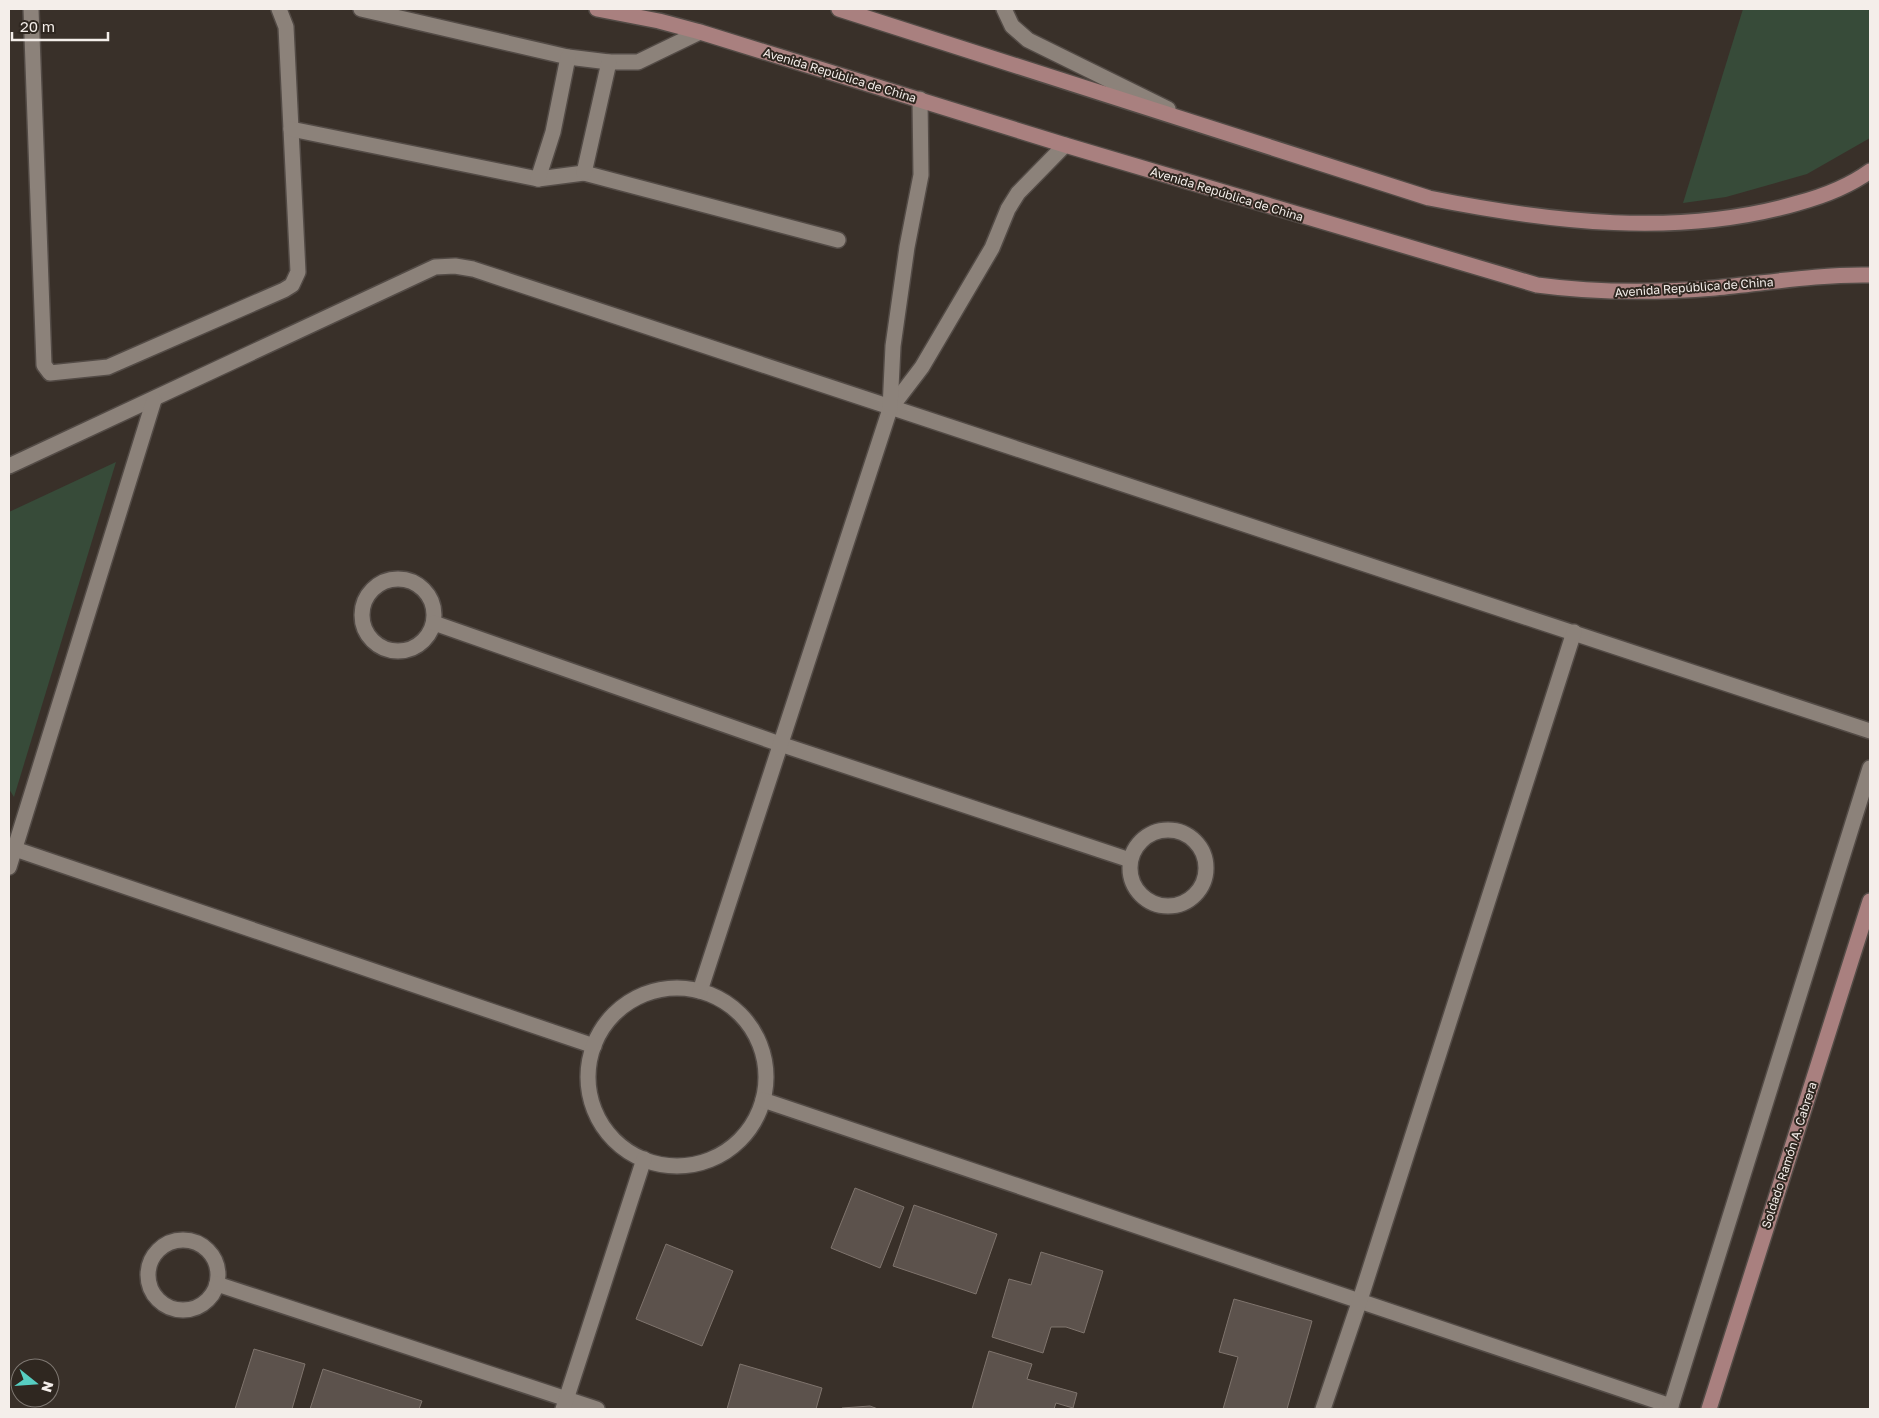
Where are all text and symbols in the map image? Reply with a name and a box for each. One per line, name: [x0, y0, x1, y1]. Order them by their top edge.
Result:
scale bar: [12, 10, 109, 42]
text: 20 m: [20, 17, 55, 35]
street label: Avenida República de China: [762, 45, 918, 105]
street label: Avenida República de China: [1149, 164, 1305, 224]
street label: Avenida República de China: [1614, 274, 1774, 300]
street label: Soldado Ramón A. Cabrera: [1758, 1080, 1820, 1230]
north arrow: [10, 1358, 60, 1408]
text: N: [38, 1379, 58, 1395]

